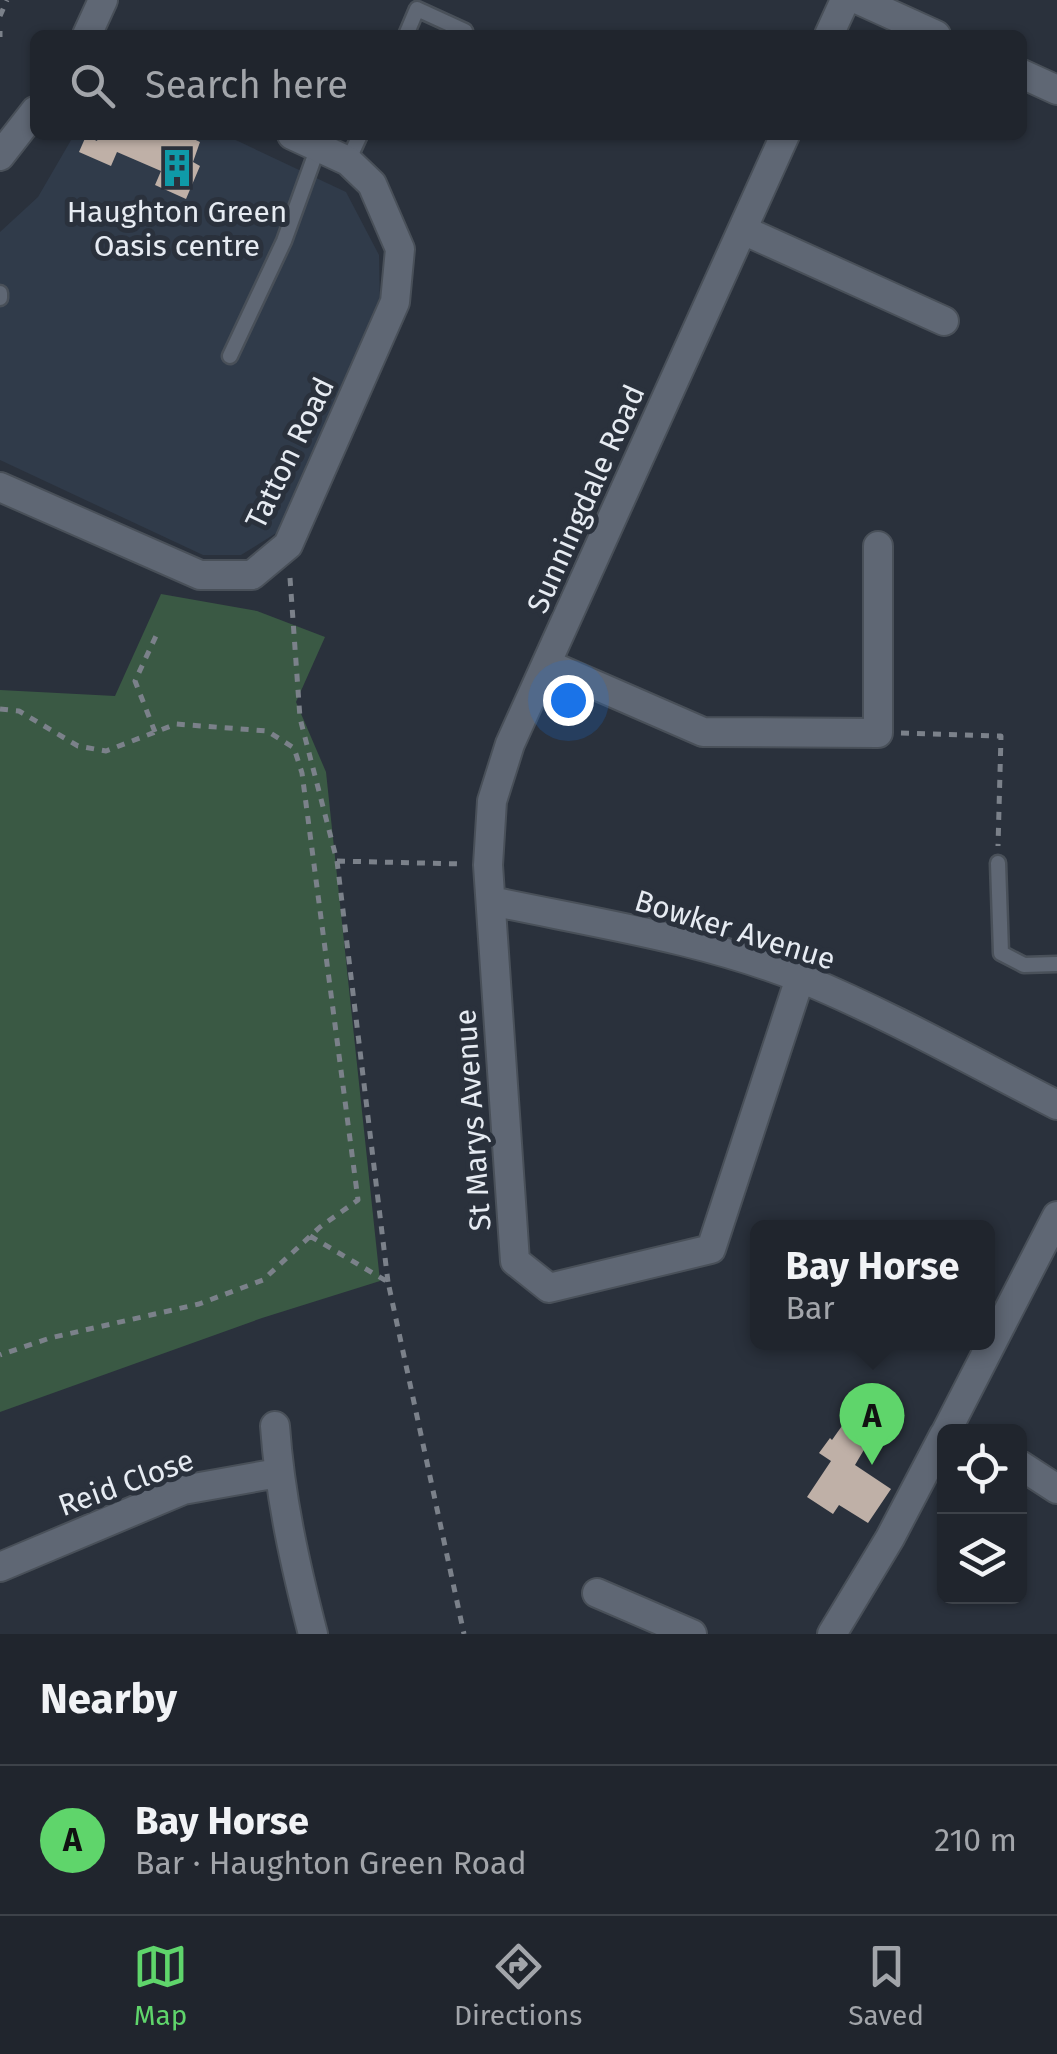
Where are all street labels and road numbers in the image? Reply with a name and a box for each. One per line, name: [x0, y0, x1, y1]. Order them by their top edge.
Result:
street label: Tatton Road: [238, 372, 342, 534]
street label: Sunningdale Road: [519, 379, 653, 619]
street label: Bowker Avenue: [630, 882, 840, 978]
street label: St Marys Avenue: [447, 1008, 499, 1232]
street label: Reid Close: [53, 1442, 199, 1524]

